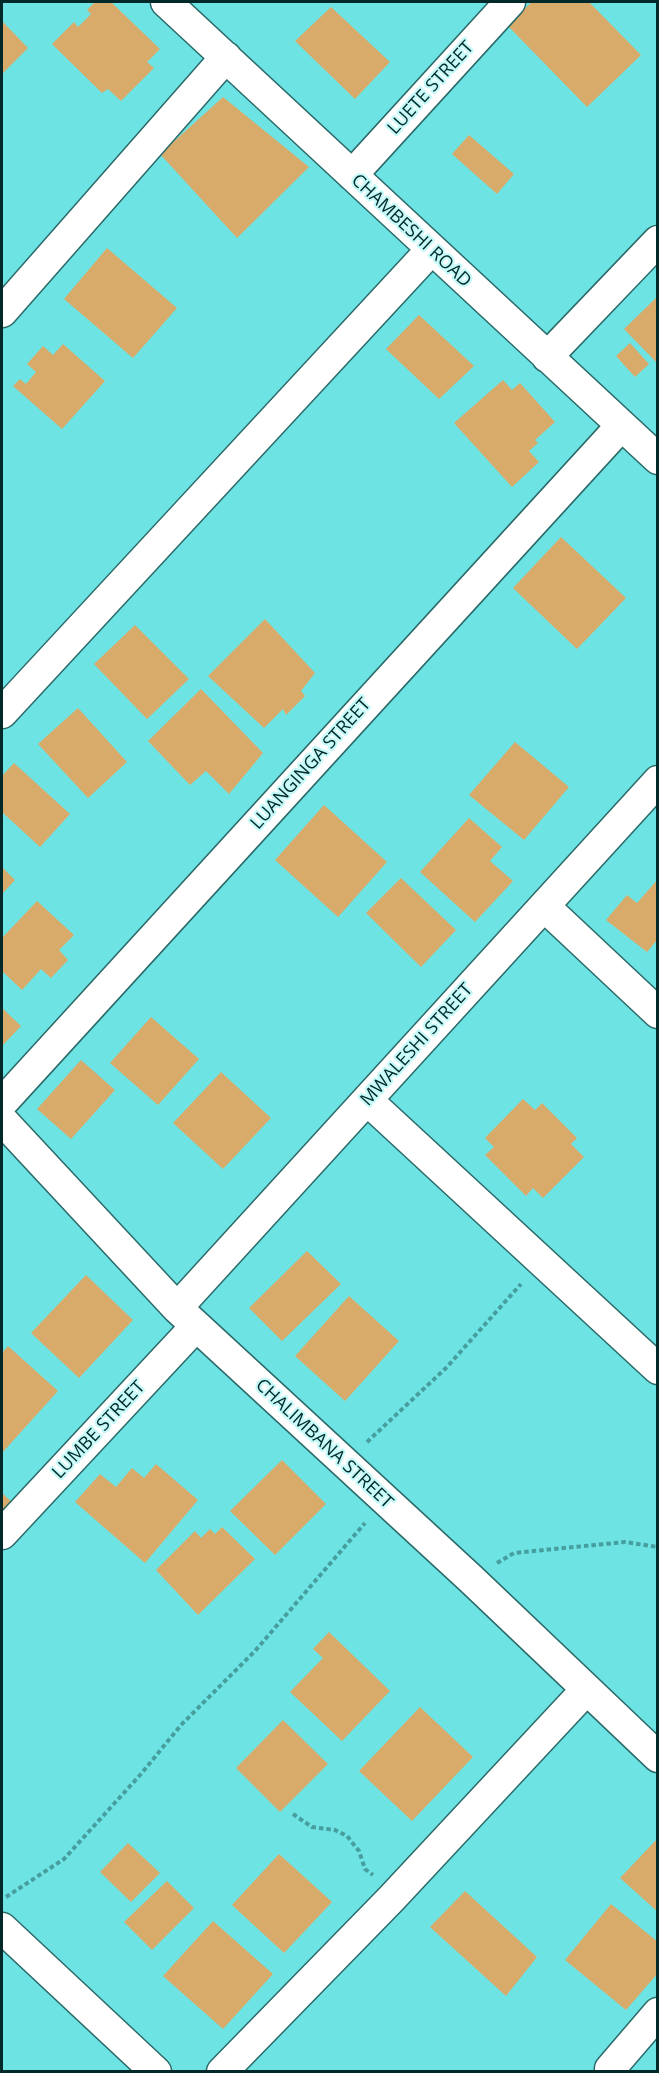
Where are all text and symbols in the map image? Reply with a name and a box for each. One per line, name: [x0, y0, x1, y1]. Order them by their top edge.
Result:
street label: LUETE STREET: [384, 37, 478, 139]
street label: CHAMBESHI ROAD: [347, 170, 475, 292]
street label: LUANGINGA STREET: [246, 694, 376, 834]
street label: MWALESHI STREET: [356, 979, 478, 1111]
street label: CHALIMBANA STREET: [251, 1375, 397, 1513]
street label: LUMBE STREET: [48, 1377, 150, 1483]

